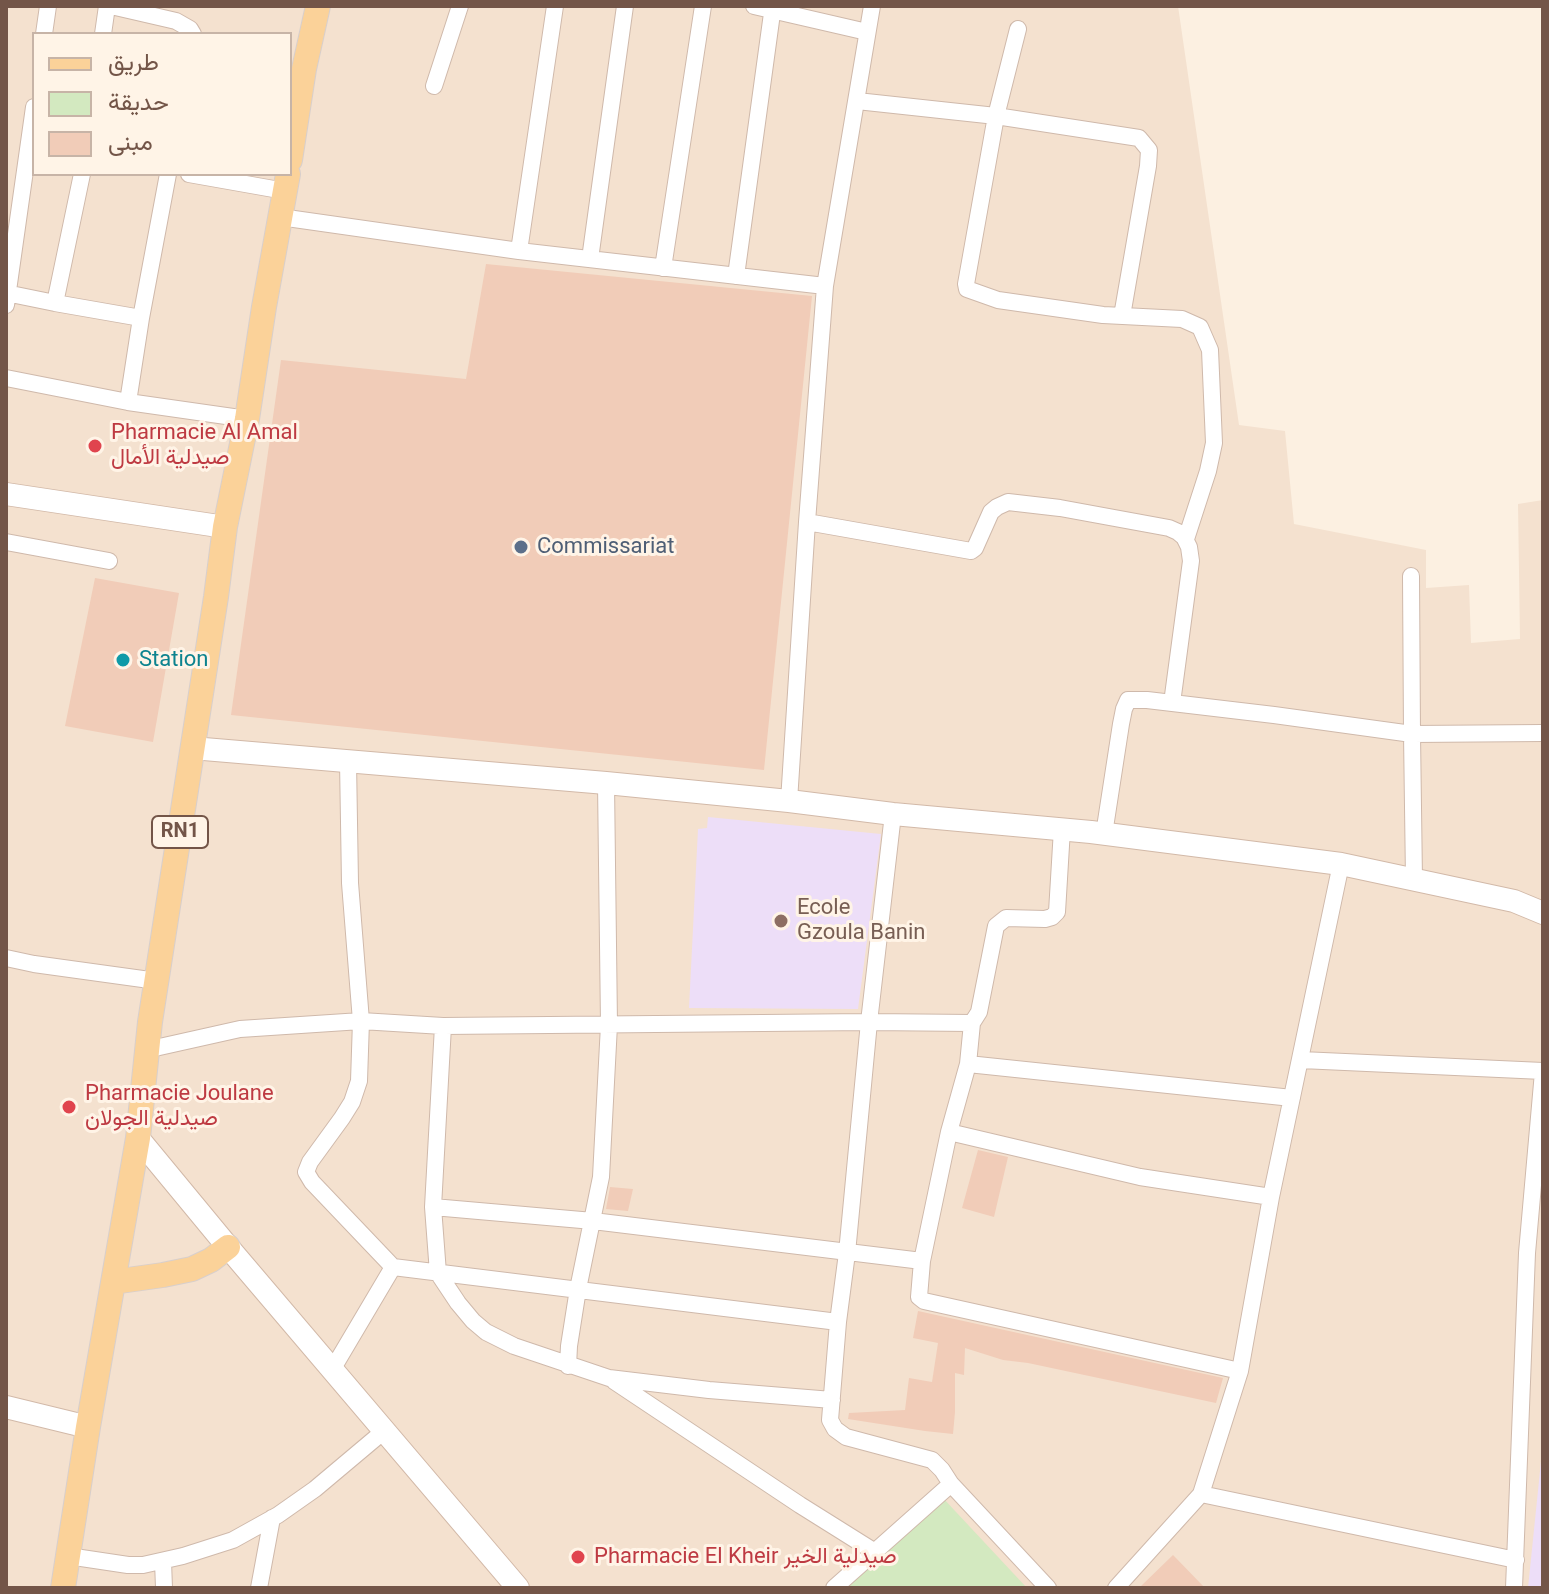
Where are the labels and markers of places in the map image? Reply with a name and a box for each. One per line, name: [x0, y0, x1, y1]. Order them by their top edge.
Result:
place label: Pharmacie Al Amal صيدلية الأمال: [111, 420, 298, 472]
marker: Pharmacie Al Amal صيدلية الأمال: [86, 437, 104, 455]
place label: Commissariat: [537, 534, 674, 560]
marker: Commissariat: [512, 538, 530, 556]
place label: Station: [139, 647, 208, 673]
marker: Station: [114, 651, 132, 669]
place label: Ecole Gzoula Banin: [797, 895, 925, 946]
marker: Ecole Gzoula Banin: [772, 912, 790, 930]
place label: Pharmacie Joulane صيدلية الجولان: [85, 1081, 274, 1132]
marker: Pharmacie Joulane صيدلية الجولان: [60, 1098, 78, 1116]
place label: Pharmacie El Kheir صيدلية الخير: [594, 1544, 897, 1570]
marker: Pharmacie El Kheir صيدلية الخير: [569, 1548, 587, 1566]

